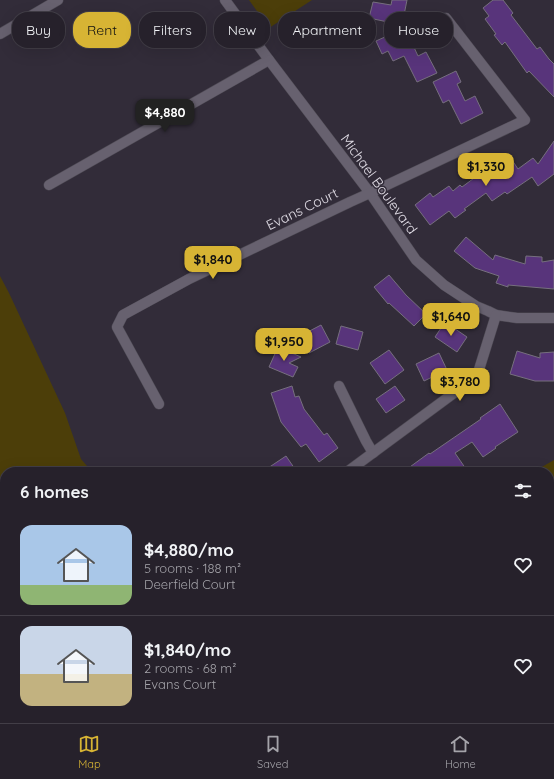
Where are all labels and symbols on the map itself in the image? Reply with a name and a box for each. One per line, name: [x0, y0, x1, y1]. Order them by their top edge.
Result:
pin: $4,880: [132, 99, 198, 133]
street label: Michael Boulevard: [337, 131, 421, 237]
pin: $1,330: [453, 153, 519, 187]
street label: Evans Court: [263, 184, 341, 234]
pin: $1,840: [180, 246, 246, 280]
pin: $1,640: [418, 303, 484, 337]
pin: $1,950: [251, 328, 317, 362]
pin: $3,780: [427, 368, 493, 402]

